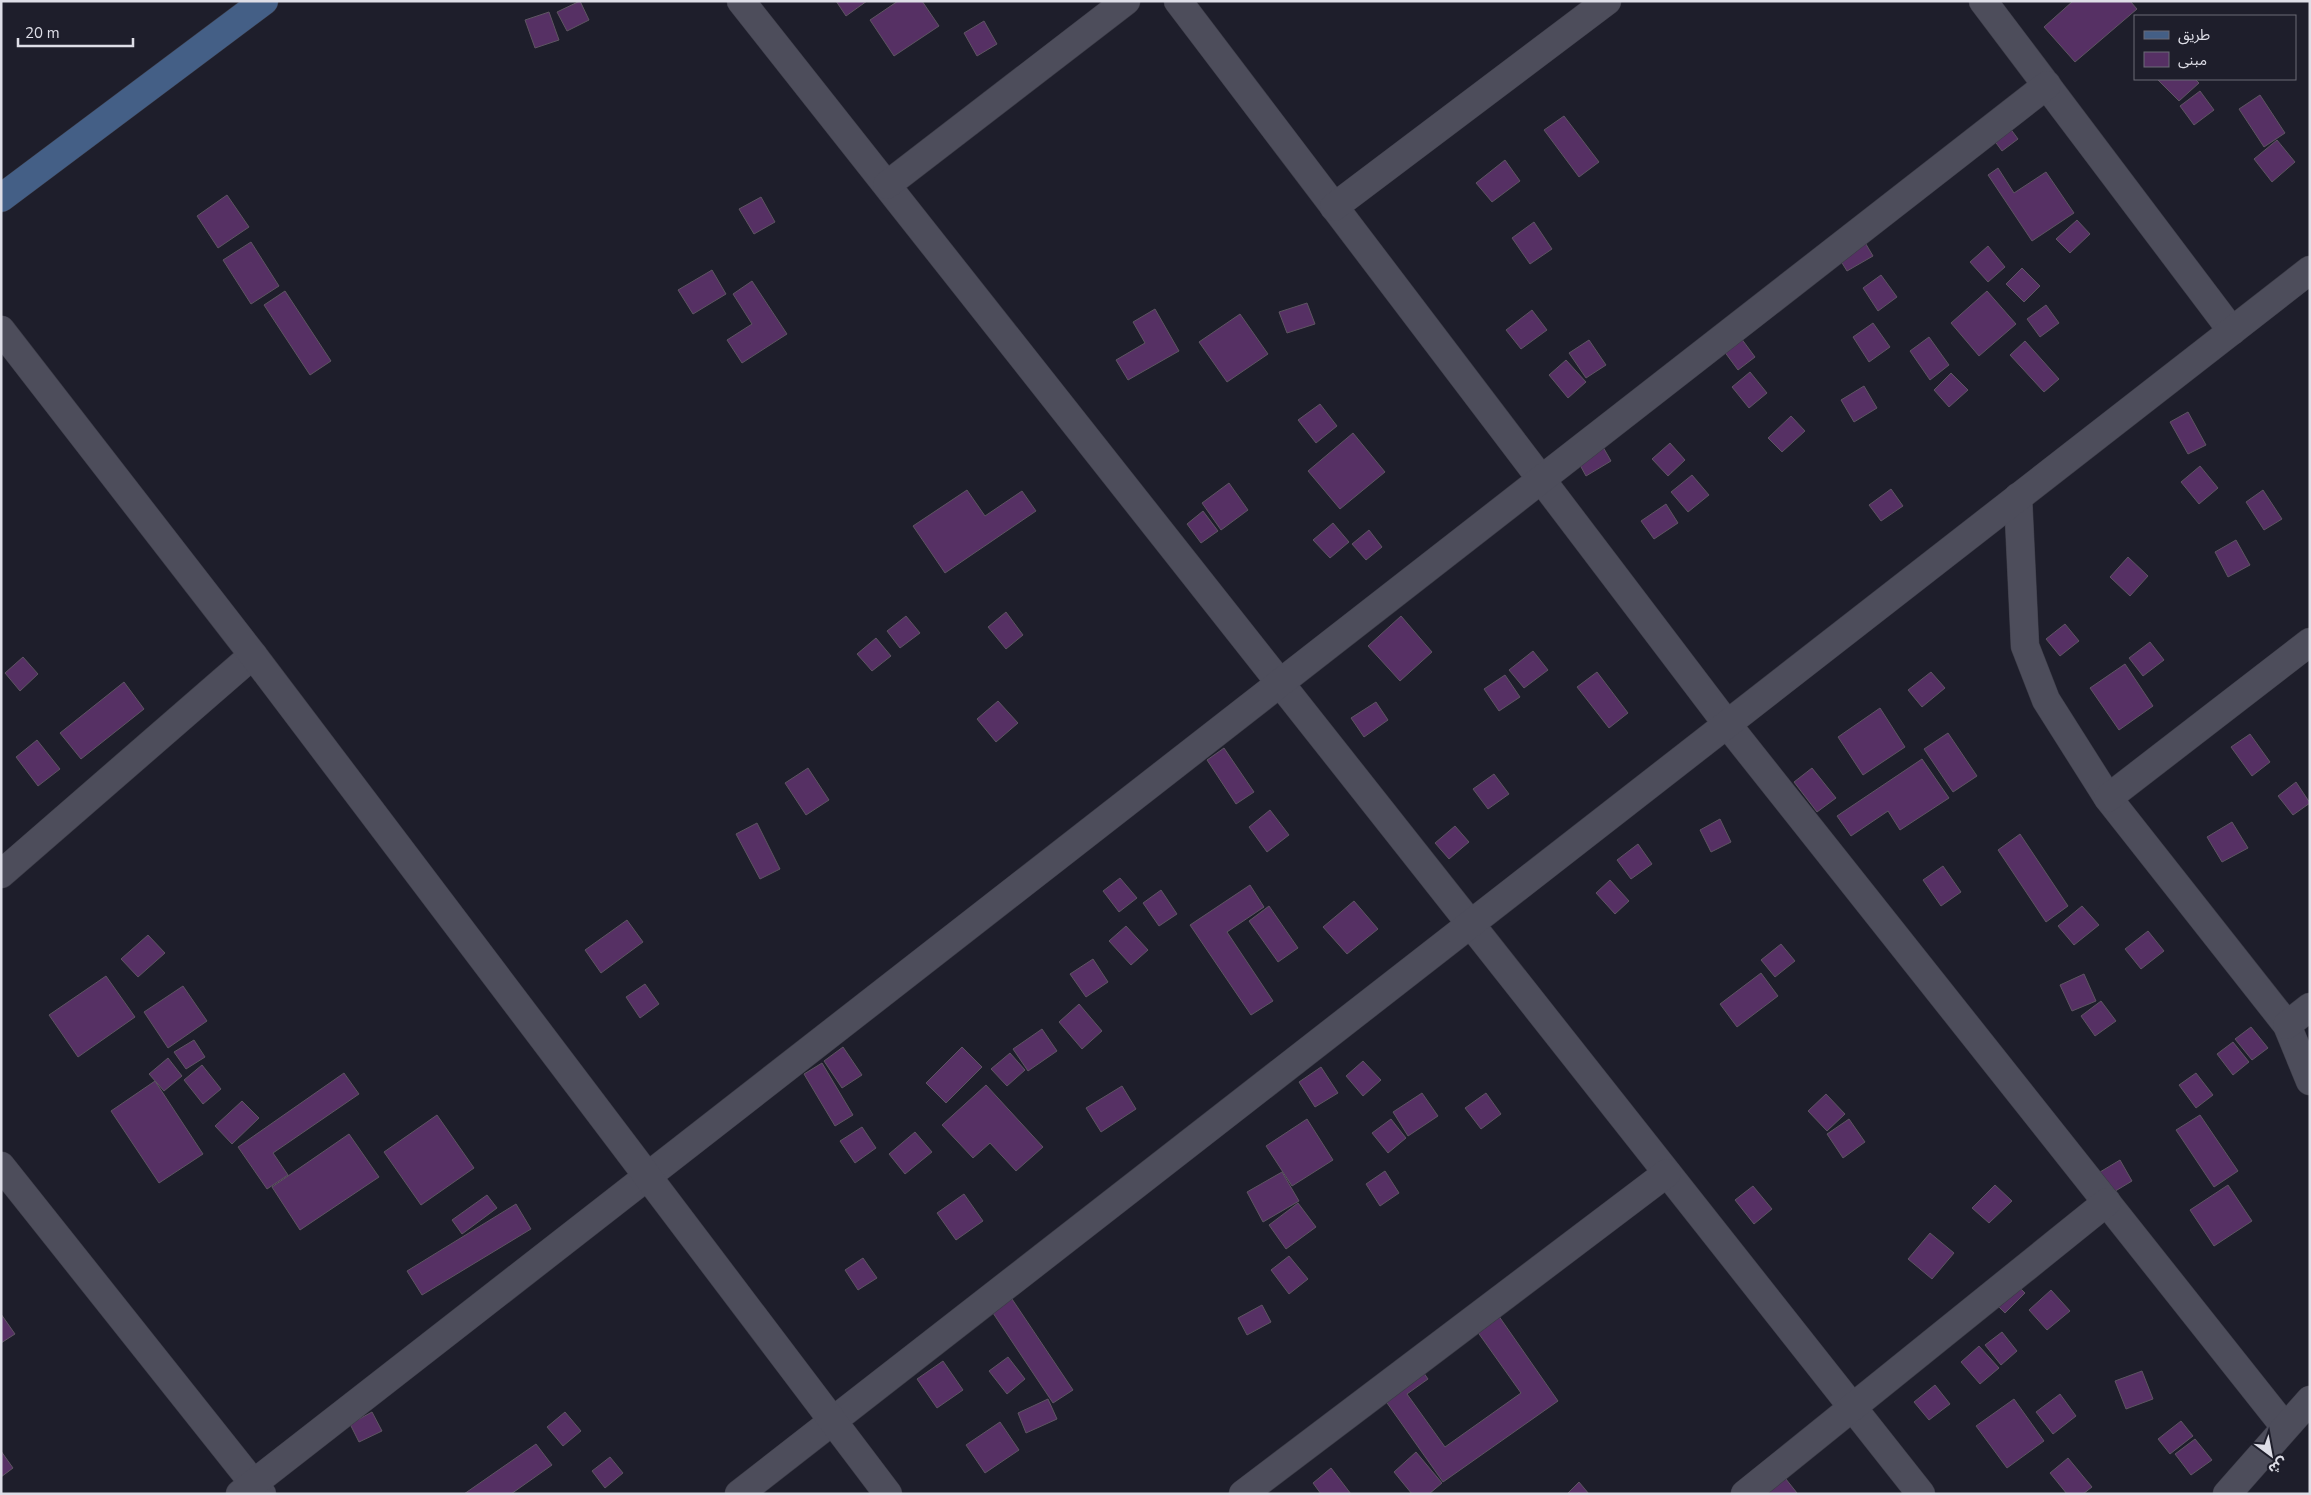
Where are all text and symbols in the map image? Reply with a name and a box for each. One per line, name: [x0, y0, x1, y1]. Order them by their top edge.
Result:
scale bar: [18, 15, 132, 47]
legend: [2134, 15, 2296, 80]
text: 20 m: [25, 23, 60, 43]
text: طريق: [2178, 25, 2210, 45]
text: مبنى: [2178, 50, 2207, 70]
north arrow: [2246, 1430, 2296, 1480]
text: ش: [2264, 1452, 2291, 1479]

